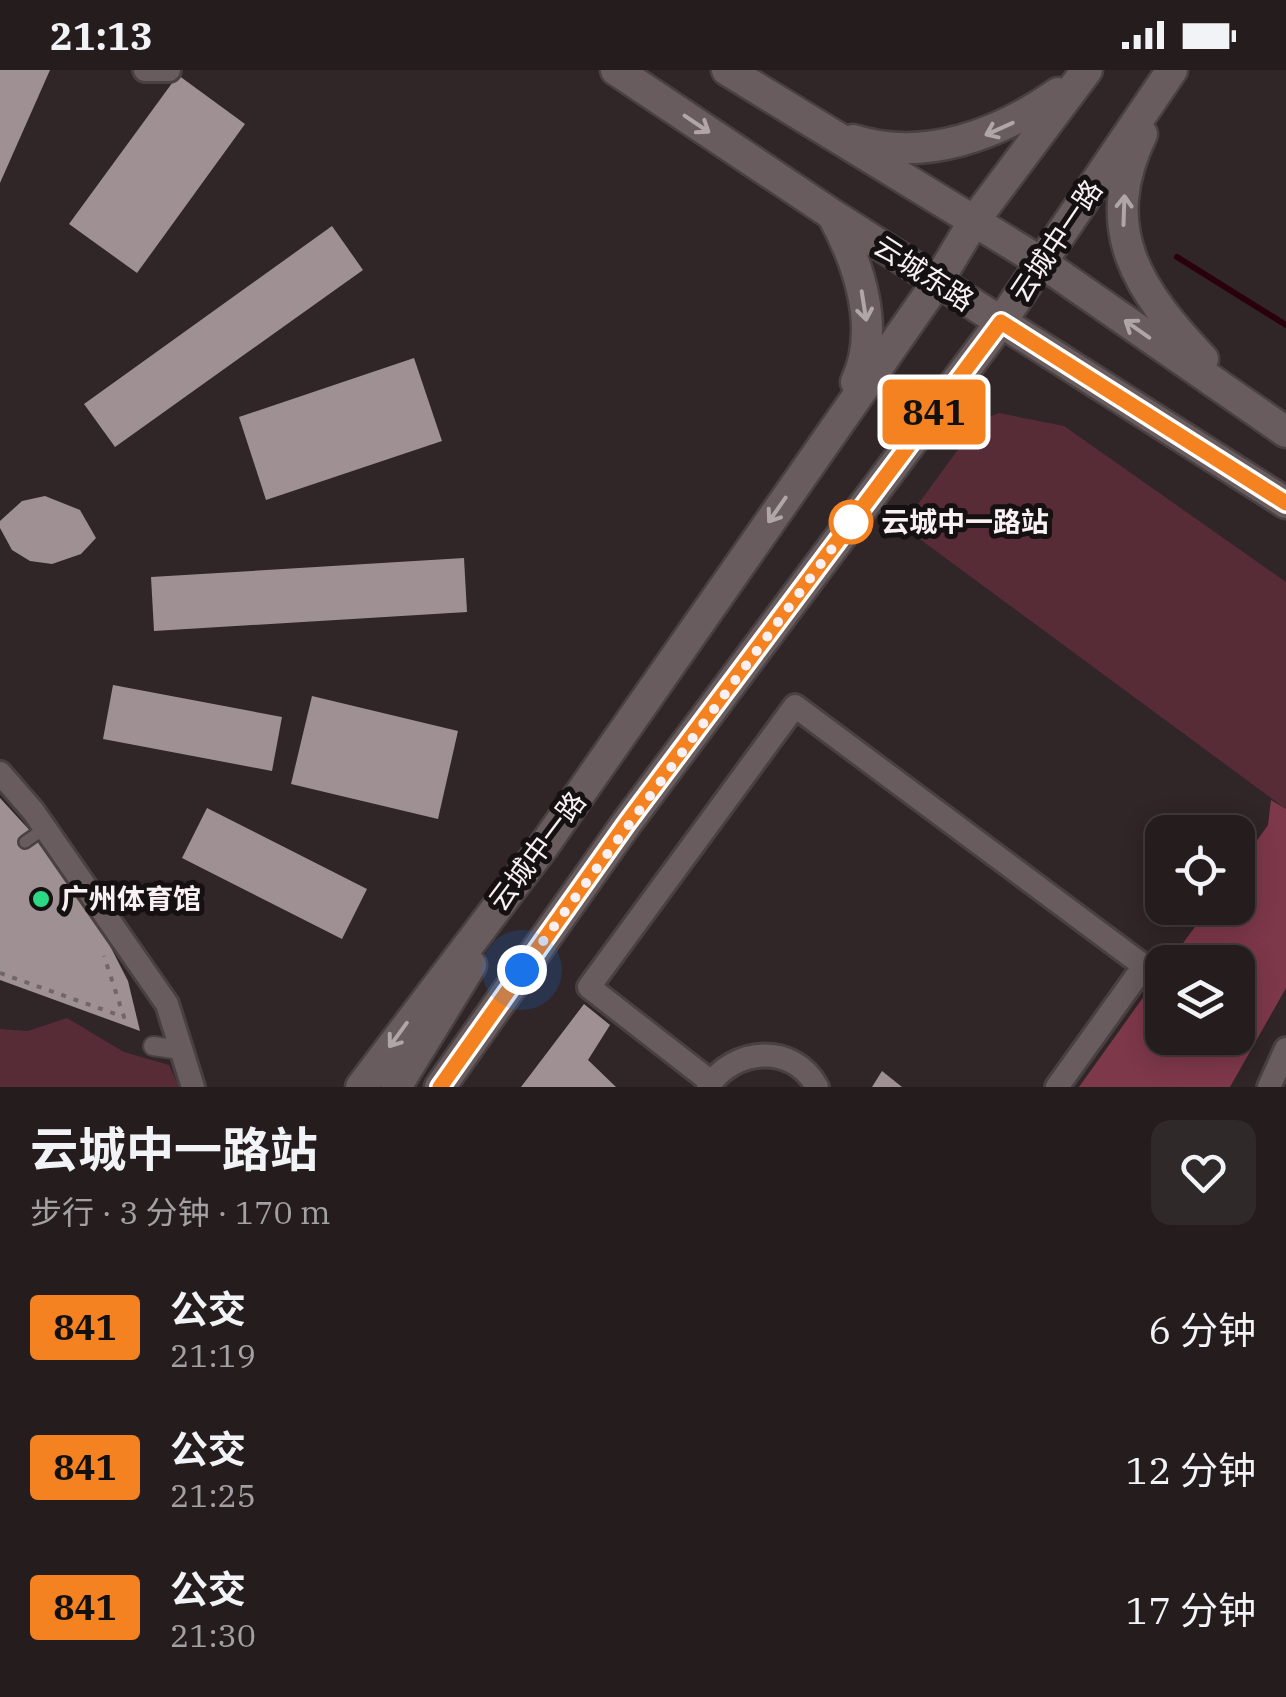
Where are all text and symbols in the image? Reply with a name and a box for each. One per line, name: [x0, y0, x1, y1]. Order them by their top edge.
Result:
text: 21:13: [50, 11, 153, 60]
one-way arrow: [683, 113, 711, 134]
one-way arrow: [984, 121, 1015, 139]
street label: 云城中一路: [1001, 172, 1110, 309]
one-way arrow: [1115, 195, 1134, 227]
street label: 云城东路: [867, 227, 981, 319]
one-way arrow: [856, 289, 874, 322]
one-way arrow: [1124, 319, 1152, 340]
line badge: 841: [876, 380, 992, 444]
text: 841: [902, 389, 966, 435]
one-way arrow: [767, 495, 788, 523]
marker: 云城中一路站: [830, 501, 872, 543]
place label: 云城中一路站: [881, 503, 1049, 540]
street label: 云城中一路: [480, 784, 594, 918]
map controls: [1145, 815, 1255, 1055]
button: locate: [1145, 815, 1255, 925]
place label: 广州体育馆: [61, 880, 201, 917]
marker: 广州体育馆: [30, 888, 52, 910]
your location: [497, 945, 547, 995]
button: layers: [1145, 945, 1255, 1055]
one-way arrow: [388, 1021, 409, 1048]
text: 云城中一路站: [30, 1118, 318, 1180]
button: heart: [1151, 1120, 1256, 1225]
text: 步行 · 3 分钟 · 170 m: [30, 1191, 331, 1233]
text: 公交: [170, 1284, 246, 1333]
text: 841: [53, 1304, 117, 1350]
text: 6 分钟: [1148, 1305, 1256, 1354]
text: 21:19: [170, 1334, 256, 1376]
text: 公交: [170, 1424, 246, 1473]
text: 841: [53, 1444, 117, 1490]
text: 12 分钟: [1126, 1445, 1256, 1494]
text: 21:25: [170, 1474, 256, 1516]
text: 公交: [170, 1564, 246, 1613]
text: 841: [53, 1584, 117, 1630]
text: 17 分钟: [1126, 1585, 1256, 1634]
text: 21:30: [170, 1614, 256, 1656]

